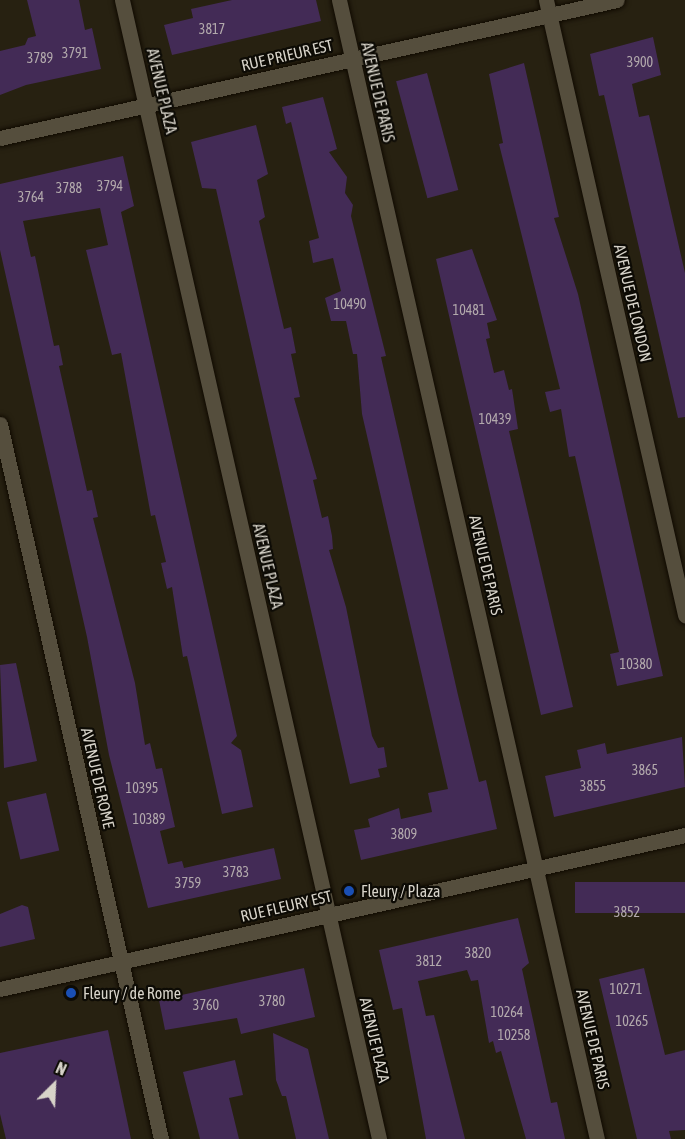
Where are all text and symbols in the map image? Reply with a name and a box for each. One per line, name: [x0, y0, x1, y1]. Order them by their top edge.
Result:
house number: 3817: [199, 21, 225, 37]
street label: RUE PRIEUR EST: [239, 35, 335, 75]
street label: AVENUE DE PARIS: [357, 40, 399, 144]
house number: 3791: [62, 45, 88, 61]
street label: AVENUE PLAZA: [143, 46, 181, 136]
house number: 3789: [27, 50, 53, 66]
house number: 3900: [627, 54, 653, 70]
house number: 3794: [97, 178, 123, 194]
house number: 3788: [56, 180, 82, 196]
house number: 3764: [18, 189, 44, 205]
street label: AVENUE DE LONDON: [610, 242, 656, 364]
house number: 10490: [334, 296, 366, 312]
house number: 10481: [453, 302, 485, 318]
house number: 10439: [479, 411, 511, 427]
street label: AVENUE DE PARIS: [465, 513, 507, 617]
street label: AVENUE PLAZA: [249, 521, 287, 611]
house number: 10380: [620, 656, 652, 672]
street label: AVENUE DE ROME: [77, 726, 119, 830]
house number: 3865: [632, 762, 658, 778]
house number: 3855: [580, 778, 606, 794]
house number: 10395: [126, 780, 158, 796]
house number: 10389: [133, 811, 165, 827]
house number: 3809: [391, 826, 417, 842]
house number: 3783: [223, 864, 249, 880]
house number: 3759: [175, 875, 201, 891]
place label: Fleury / Plaza: [361, 881, 440, 901]
marker: Fleury / Plaza: [342, 884, 356, 898]
street label: RUE FLEURY EST: [239, 886, 333, 926]
house number: 3852: [614, 904, 640, 920]
house number: 3820: [465, 945, 491, 961]
house number: 3812: [416, 953, 442, 969]
house number: 10271: [610, 981, 642, 997]
place label: Fleury / de Rome: [83, 983, 181, 1003]
marker: Fleury / de Rome: [64, 986, 78, 1000]
street label: AVENUE DE PARIS: [572, 987, 614, 1091]
house number: 3780: [259, 993, 285, 1009]
street label: AVENUE PLAZA: [356, 995, 394, 1085]
house number: 3760: [193, 997, 219, 1013]
house number: 10264: [491, 1004, 523, 1020]
house number: 10265: [616, 1013, 648, 1029]
house number: 10258: [498, 1027, 530, 1043]
north arrow: [24, 1055, 84, 1115]
text: N: [53, 1058, 69, 1079]

